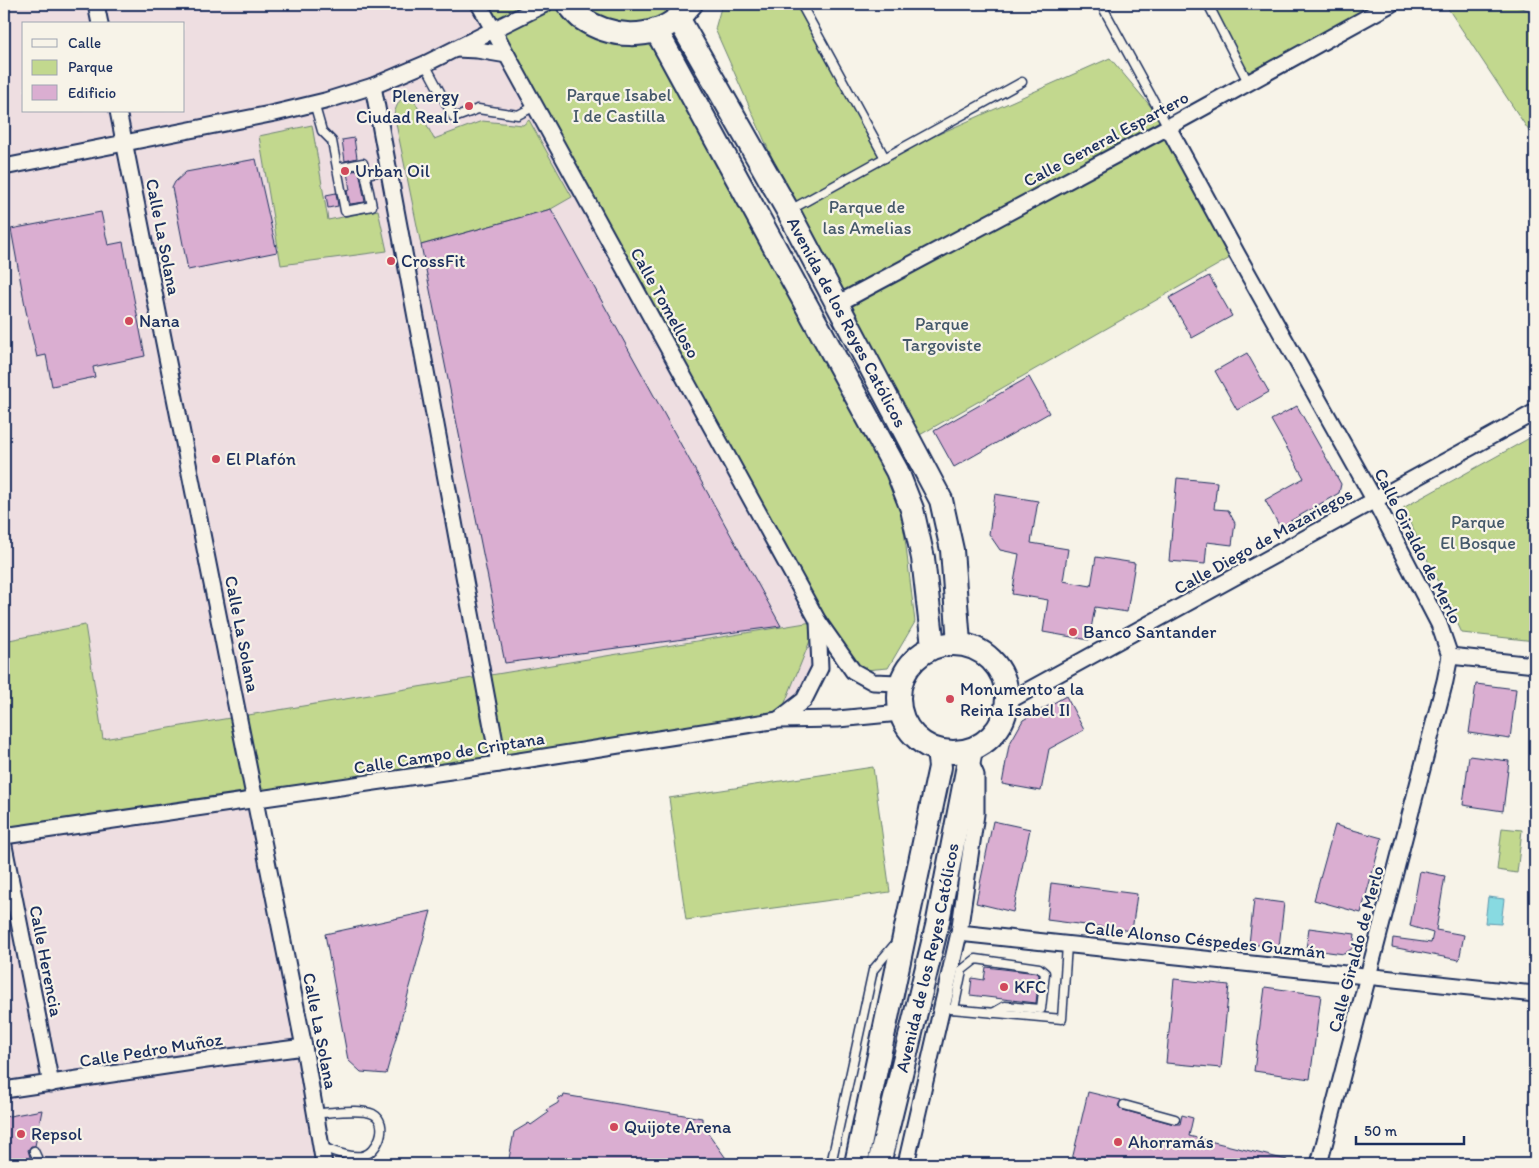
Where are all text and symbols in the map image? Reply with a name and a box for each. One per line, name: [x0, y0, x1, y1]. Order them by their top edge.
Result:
legend: [22, 22, 185, 112]
text: Calle: [68, 34, 101, 52]
text: Parque: [68, 58, 113, 76]
text: Edificio: [68, 84, 116, 102]
park label: Parque Isabel I de Castilla: [566, 84, 672, 127]
place label: Plenergy Ciudad Real I: [356, 85, 460, 128]
street label: Calle General Espartero: [1020, 86, 1192, 192]
marker: Plenergy Ciudad Real I: [463, 100, 475, 112]
place label: Urban Oil: [355, 160, 430, 182]
marker: Urban Oil: [339, 165, 351, 177]
street label: Calle La Solana: [141, 177, 185, 298]
park label: Parque de las Amelias: [823, 196, 911, 239]
street label: Avenida de los Reyes Católicos: [782, 213, 912, 431]
street label: Calle Tomelloso: [625, 244, 705, 362]
place label: CrossFit: [401, 250, 466, 272]
marker: CrossFit: [385, 255, 397, 267]
place label: Nana: [139, 310, 180, 332]
park label: Parque Targoviste: [902, 313, 982, 356]
marker: Nana: [123, 315, 135, 327]
place label: El Plafón: [226, 448, 296, 470]
marker: El Plafón: [210, 453, 222, 465]
street label: Calle Giraldo de Merlo: [1369, 464, 1467, 628]
street label: Calle Diego de Mazariegos: [1170, 483, 1356, 599]
park label: Parque El Bosque: [1440, 511, 1516, 554]
street label: Calle La Solana: [220, 574, 264, 695]
place label: Banco Santander: [1083, 621, 1217, 643]
marker: Banco Santander: [1067, 626, 1079, 638]
place label: Monumento a la Reina Isabel II: [960, 678, 1085, 721]
marker: Monumento a la Reina Isabel II: [944, 693, 956, 705]
street label: Calle Campo de Criptana: [352, 727, 546, 779]
street label: Avenida de los Reyes Católicos: [891, 841, 964, 1075]
street label: Calle Giraldo de Merlo: [1323, 863, 1389, 1035]
street label: Calle Herencia: [24, 903, 68, 1019]
street label: Calle Alonso Céspedes Guzmán: [1083, 916, 1327, 964]
street label: Calle La Solana: [298, 971, 342, 1092]
place label: KFC: [1014, 976, 1046, 998]
marker: KFC: [998, 981, 1010, 993]
street label: Calle Pedro Muñoz: [78, 1028, 225, 1072]
scale bar: [1356, 1113, 1464, 1145]
place label: Quijote Arena: [624, 1116, 732, 1138]
marker: Quijote Arena: [608, 1121, 620, 1133]
text: 50 m: [1364, 1122, 1397, 1140]
place label: Repsol: [31, 1123, 82, 1145]
marker: Repsol: [15, 1128, 27, 1140]
place label: Ahorramás: [1128, 1131, 1214, 1153]
marker: Ahorramás: [1112, 1136, 1124, 1148]

